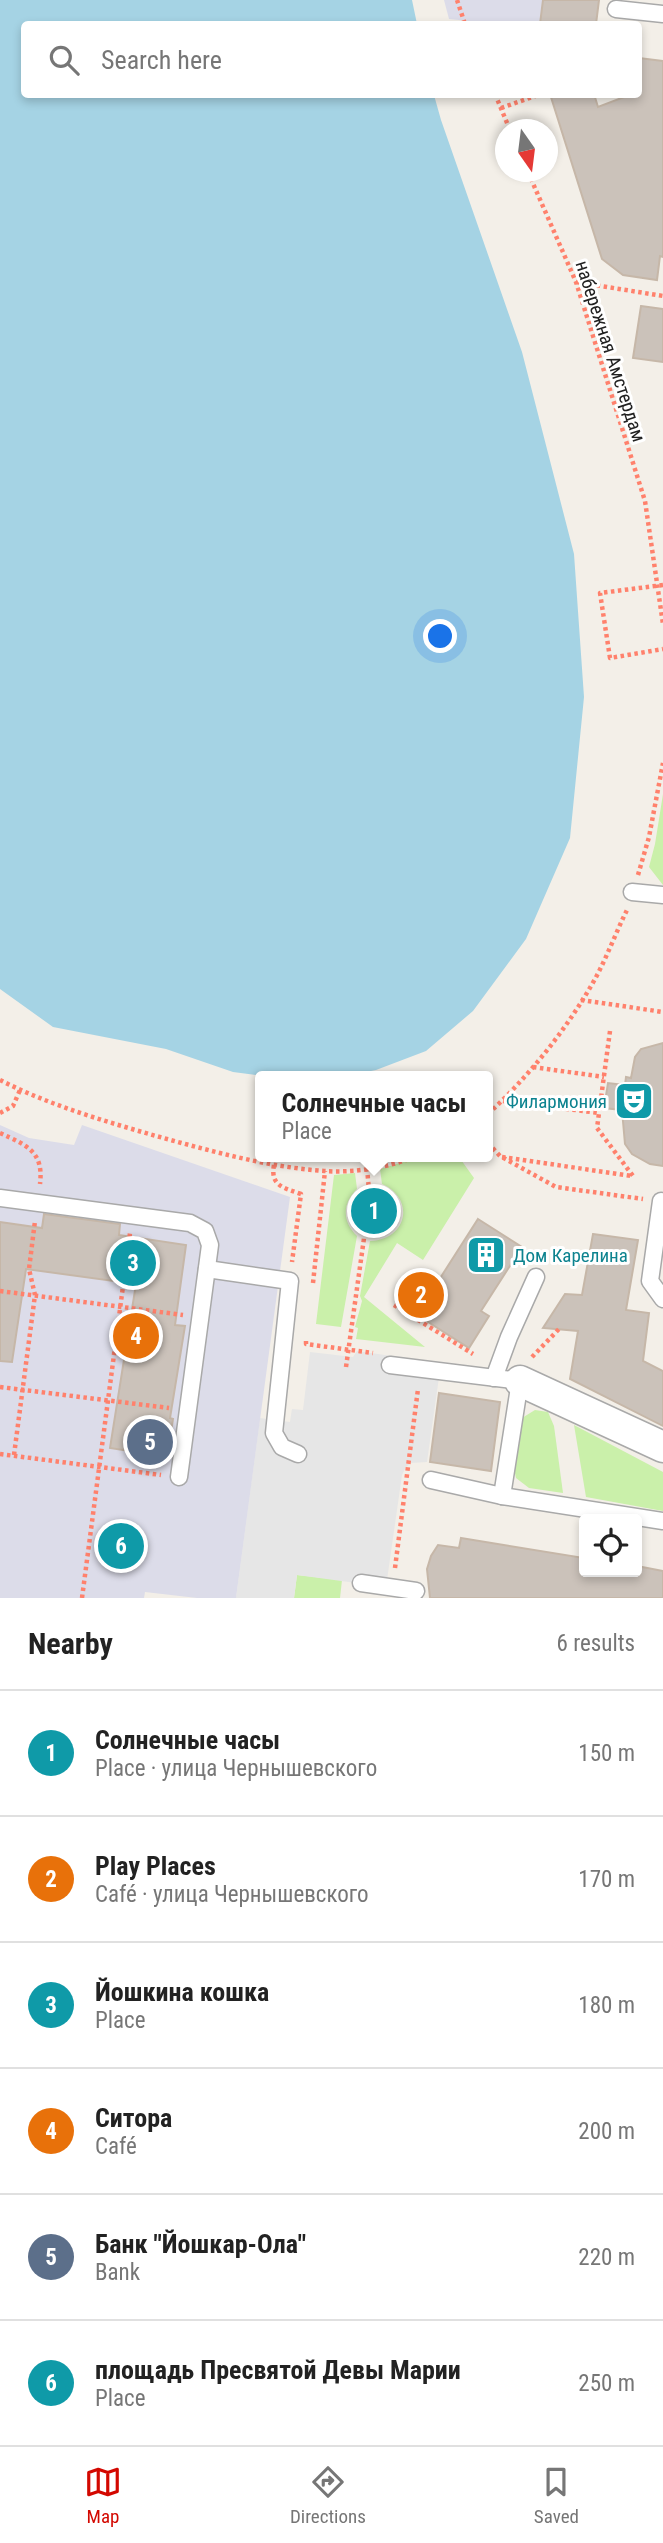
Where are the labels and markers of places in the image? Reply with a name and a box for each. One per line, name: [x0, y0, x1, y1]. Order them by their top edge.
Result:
theatre icon: Филармония: [613, 1080, 655, 1122]
place label: Филармония: [506, 1090, 607, 1113]
pin: 1: [351, 1185, 397, 1237]
building icon: Дом Карелина: [465, 1234, 507, 1276]
pin: 3: [110, 1237, 156, 1289]
place label: Дом Карелина: [513, 1244, 628, 1267]
pin: 2: [398, 1269, 444, 1321]
pin: 4: [113, 1310, 159, 1362]
pin: 5: [127, 1416, 173, 1468]
pin: 6: [98, 1520, 144, 1572]

